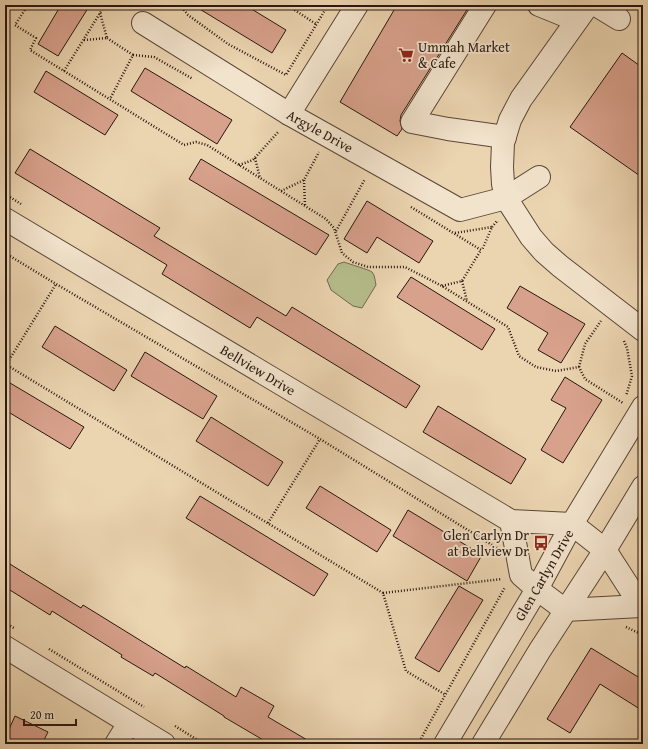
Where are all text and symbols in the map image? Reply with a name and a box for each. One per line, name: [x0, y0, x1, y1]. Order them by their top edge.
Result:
place label: Ummah Market & Cafe: [418, 37, 510, 73]
supermarket icon: Ummah Market & Cafe: [397, 46, 415, 64]
street label: Argyle Drive: [283, 105, 357, 158]
street label: Bellview Drive: [217, 340, 300, 400]
place label: Glen Carlyn Dr at Bellview Dr: [443, 525, 529, 561]
street label: Glen Carlyn Drive: [510, 525, 579, 625]
bus stop icon: Glen Carlyn Dr at Bellview Dr: [532, 534, 550, 552]
scale bar: [24, 701, 76, 727]
text: 20 m: [30, 706, 54, 723]

